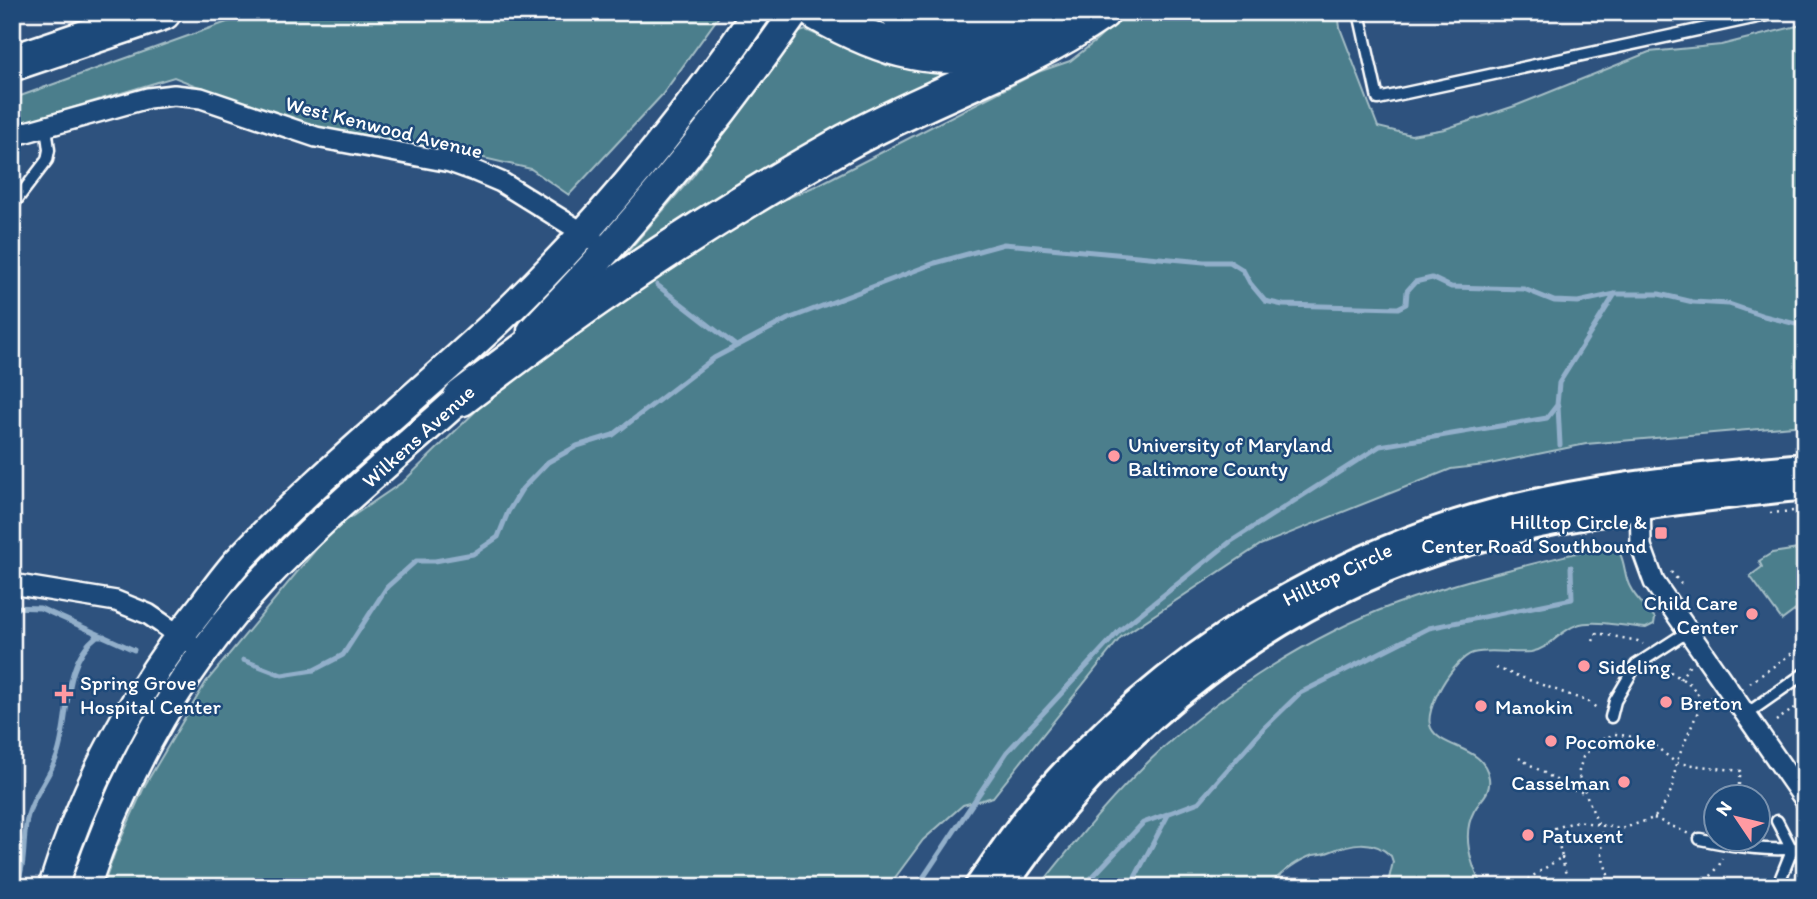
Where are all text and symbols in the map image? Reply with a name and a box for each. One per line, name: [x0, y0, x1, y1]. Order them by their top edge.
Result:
street label: West Kenwood Avenue: [283, 90, 485, 164]
street label: Wilkens Avenue: [357, 379, 479, 493]
place label: University of Maryland Baltimore County: [1128, 432, 1332, 481]
marker: University of Maryland Baltimore County: [1106, 448, 1122, 464]
place label: Hilltop Circle & Center Road Southbound: [1421, 509, 1648, 558]
marker: Hilltop Circle & Center Road Southbound: [1653, 525, 1669, 541]
street label: Hilltop Circle: [1278, 537, 1396, 611]
place label: Child Care Center: [1643, 590, 1739, 639]
marker: Child Care Center: [1744, 606, 1760, 622]
place label: Sideling: [1598, 654, 1671, 679]
marker: Sideling: [1576, 658, 1592, 674]
place label: Spring Grove Hospital Center: [80, 670, 221, 719]
marker: Spring Grove Hospital Center: [54, 684, 74, 704]
place label: Breton: [1680, 690, 1742, 715]
place label: Manokin: [1495, 694, 1573, 719]
marker: Breton: [1658, 694, 1674, 710]
marker: Manokin: [1473, 698, 1489, 714]
place label: Pocomoke: [1565, 729, 1656, 754]
marker: Pocomoke: [1543, 733, 1559, 749]
place label: Casselman: [1511, 770, 1610, 795]
marker: Casselman: [1616, 774, 1632, 790]
north arrow: [1702, 783, 1772, 853]
text: N: [1710, 797, 1737, 820]
place label: Patuxent: [1542, 823, 1623, 848]
marker: Patuxent: [1520, 827, 1536, 843]

